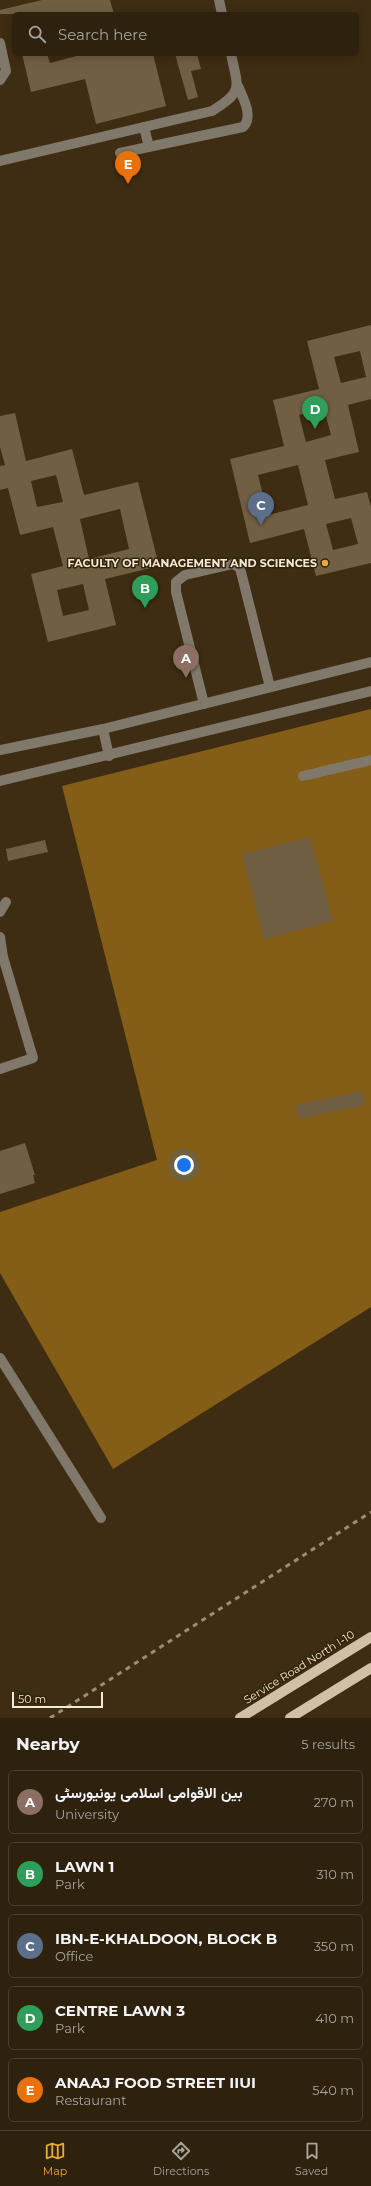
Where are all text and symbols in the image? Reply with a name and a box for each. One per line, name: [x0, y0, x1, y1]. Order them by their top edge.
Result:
search box: [12, 12, 359, 56]
icon: search: [26, 23, 48, 45]
text: Search here: [58, 25, 147, 44]
pin: E: [115, 151, 141, 184]
pin: D: [302, 396, 328, 429]
pin: C: [248, 492, 274, 525]
place label: FACULTY OF MANAGEMENT AND SCIENCES: [68, 556, 317, 570]
marker: FACULTY OF MANAGEMENT AND SCIENCES: [320, 558, 330, 568]
pin: B: [132, 575, 158, 608]
pin: A: [173, 645, 199, 678]
your location: [174, 1155, 194, 1175]
street label: Service Road North I-10: [241, 1627, 357, 1707]
scale bar: [12, 1690, 103, 1709]
text: 50 m: [18, 1692, 46, 1706]
text: Nearby: [16, 1734, 80, 1754]
text: 5 results: [301, 1736, 355, 1752]
text: بین الاقوامی اسلامی یونیورسٹی: [55, 1783, 242, 1802]
text: A: [25, 1794, 35, 1810]
text: 270 m: [313, 1794, 354, 1810]
text: University: [55, 1806, 119, 1822]
text: LAWN 1: [55, 1857, 115, 1876]
text: B: [25, 1866, 35, 1882]
text: 310 m: [316, 1866, 354, 1882]
text: Park: [55, 1876, 85, 1892]
text: IBN-E-KHALDOON, BLOCK B: [55, 1929, 277, 1948]
text: C: [25, 1938, 35, 1954]
text: 350 m: [314, 1938, 354, 1954]
text: Office: [55, 1948, 93, 1964]
text: CENTRE LAWN 3: [55, 2001, 185, 2020]
text: D: [25, 2010, 35, 2026]
text: 410 m: [315, 2010, 354, 2026]
text: Park: [55, 2020, 85, 2036]
text: ANAAJ FOOD STREET IIUI: [55, 2073, 256, 2092]
text: E: [26, 2082, 34, 2098]
text: 540 m: [312, 2082, 354, 2098]
text: Restaurant: [55, 2092, 126, 2108]
tab: Map: [43, 2140, 67, 2178]
tab: Directions: [153, 2140, 209, 2178]
tab: Saved: [295, 2140, 328, 2178]

